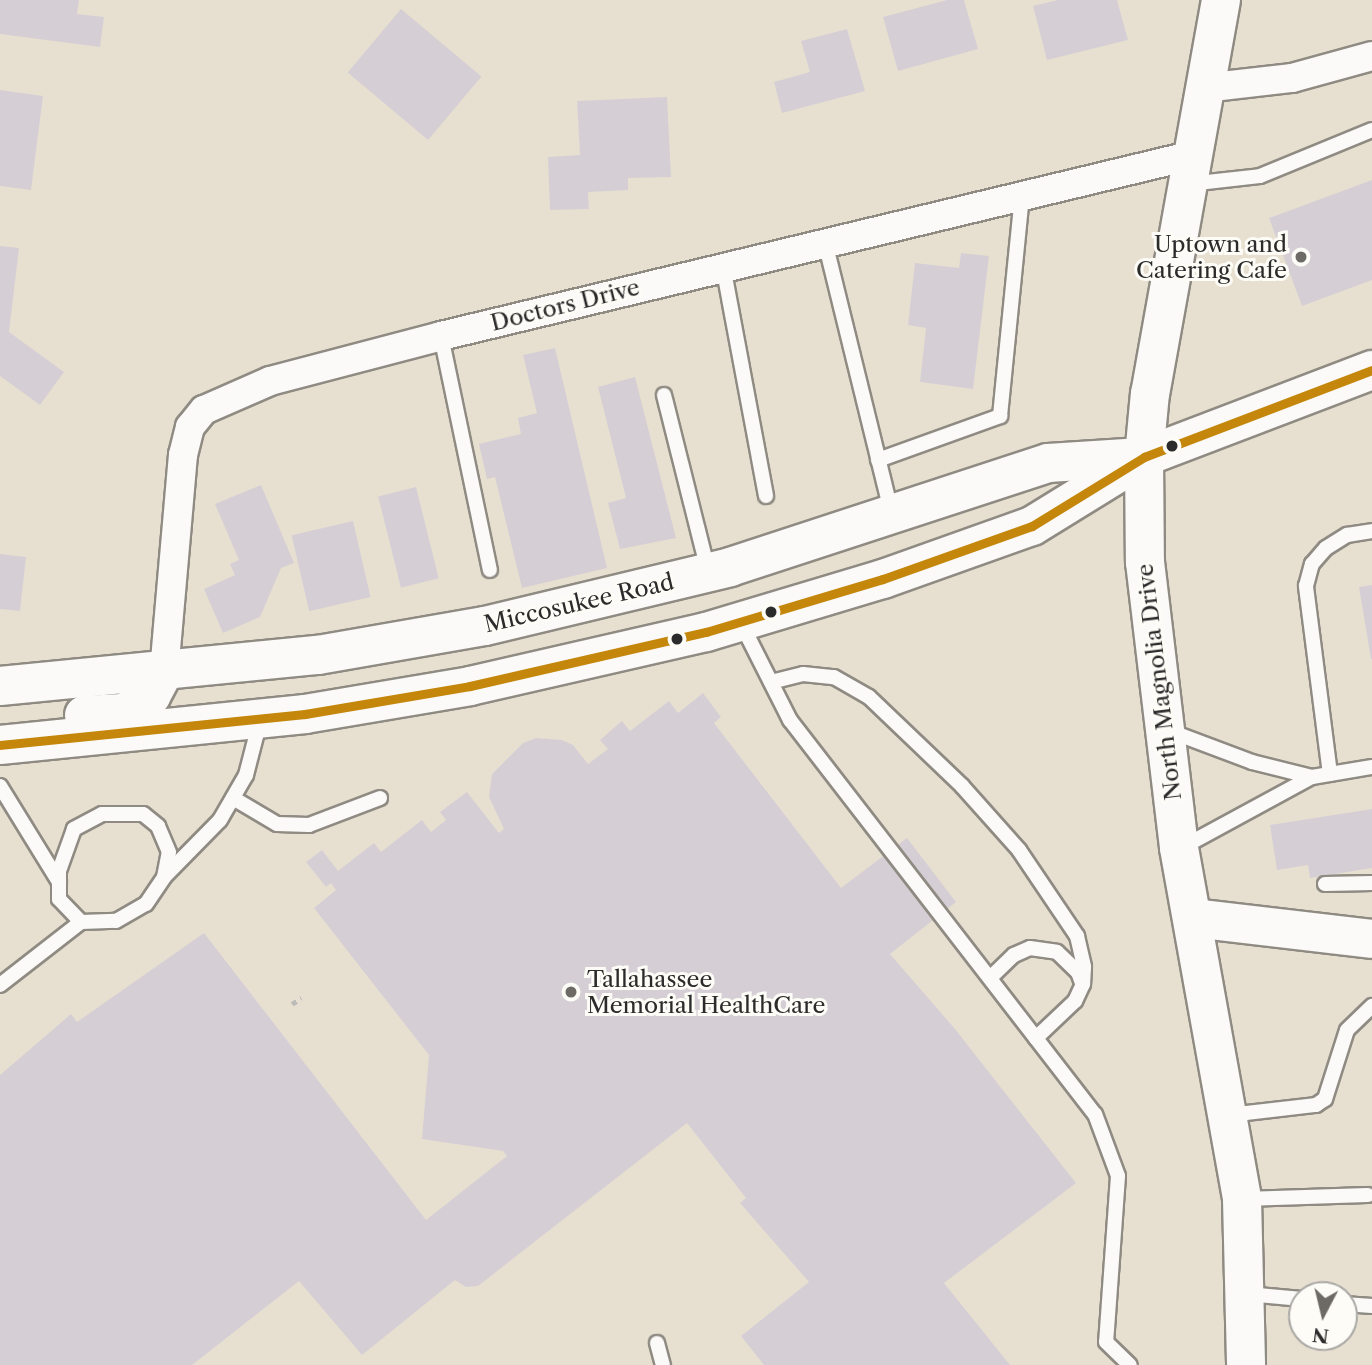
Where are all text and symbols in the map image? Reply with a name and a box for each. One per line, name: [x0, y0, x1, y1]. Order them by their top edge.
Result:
place label: Uptown and Catering Cafe: [1136, 230, 1287, 284]
marker: Uptown and Catering Cafe: [1293, 249, 1309, 265]
street label: Doctors Drive: [488, 273, 642, 337]
unlabelled marker: [1165, 439, 1179, 453]
street label: North Magnolia Drive: [1131, 562, 1187, 802]
street label: Miccosukee Road: [481, 568, 677, 638]
unlabelled marker: [764, 605, 778, 619]
unlabelled marker: [670, 632, 684, 646]
place label: Tallahassee Memorial HealthCare: [587, 965, 825, 1019]
marker: Tallahassee Memorial HealthCare: [561, 982, 581, 1002]
north arrow: [1288, 1281, 1358, 1351]
text: N: [1311, 1323, 1330, 1348]

